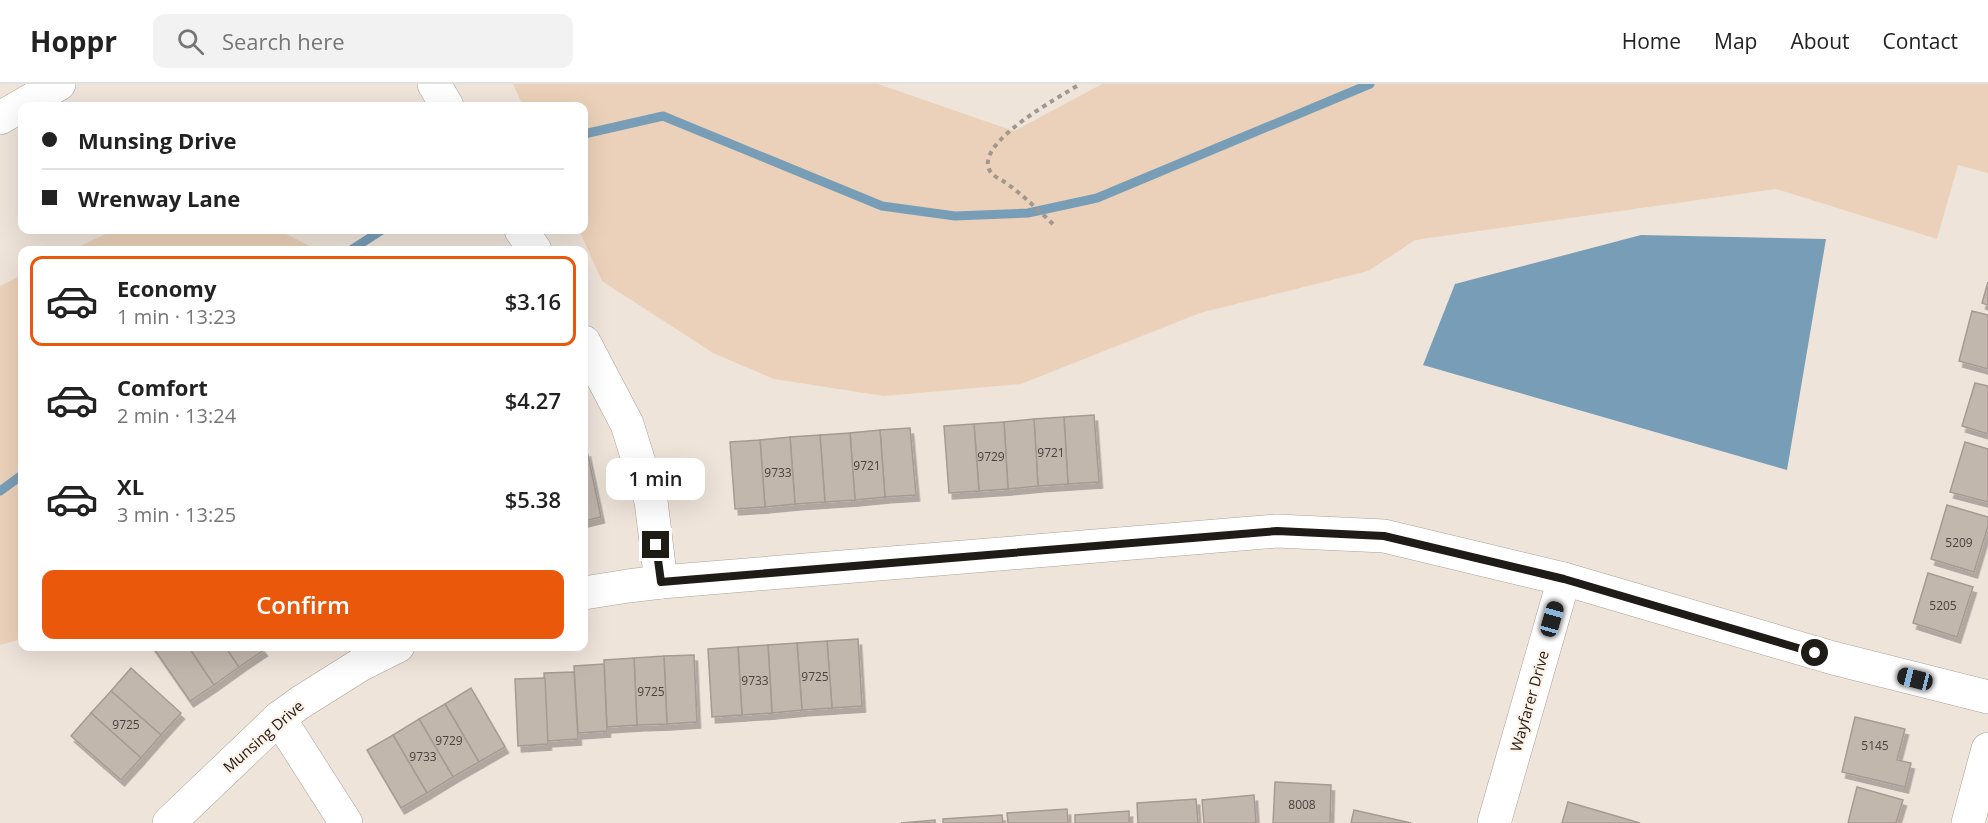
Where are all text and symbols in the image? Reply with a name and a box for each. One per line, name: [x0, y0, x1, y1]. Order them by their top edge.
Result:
search box: [153, 14, 573, 68]
text: Hoppr: [30, 22, 117, 60]
icon: search: [174, 25, 207, 58]
text: Search here: [222, 26, 345, 56]
text: Home: [1622, 27, 1681, 55]
text: Map: [1714, 27, 1757, 55]
text: About: [1790, 27, 1850, 55]
text: Contact: [1883, 27, 1958, 55]
text: Munsing Drive: [78, 125, 236, 155]
text: Wrenway Lane: [78, 183, 240, 213]
text: Economy: [117, 273, 216, 303]
icon: car: [45, 274, 99, 328]
text: $3.16: [505, 286, 561, 316]
text: 1 min · 13:23: [117, 303, 236, 330]
text: Comfort: [117, 372, 208, 402]
icon: car: [45, 373, 99, 427]
text: $4.27: [505, 385, 561, 415]
text: 2 min · 13:24: [117, 402, 236, 429]
house number: 9721: [1037, 444, 1065, 461]
house number: 9729: [977, 448, 1005, 465]
house number: 9721: [853, 457, 881, 474]
callout: 1 min: [606, 458, 706, 500]
house number: 9733: [764, 464, 792, 481]
text: 1 min: [629, 465, 683, 492]
text: XL: [117, 471, 144, 501]
icon: car: [45, 472, 99, 526]
text: $5.38: [505, 484, 561, 514]
text: 3 min · 13:25: [117, 501, 236, 528]
route end: [642, 531, 669, 558]
house number: 5209: [1945, 534, 1973, 551]
button: Confirm: [42, 570, 564, 639]
house number: 5205: [1929, 597, 1957, 614]
car: [1538, 599, 1566, 639]
route start: [1801, 639, 1828, 666]
street label: Wayfarer Drive: [1505, 648, 1553, 754]
car: [1895, 666, 1935, 692]
house number: 9725: [801, 668, 829, 685]
house number: 9733: [741, 672, 769, 689]
house number: 9725: [637, 683, 665, 700]
street label: Munsing Drive: [218, 695, 308, 777]
house number: 9725: [112, 716, 140, 733]
house number: 9729: [435, 732, 463, 749]
house number: 5145: [1861, 737, 1889, 754]
house number: 9733: [409, 748, 437, 765]
house number: 8008: [1288, 796, 1316, 813]

